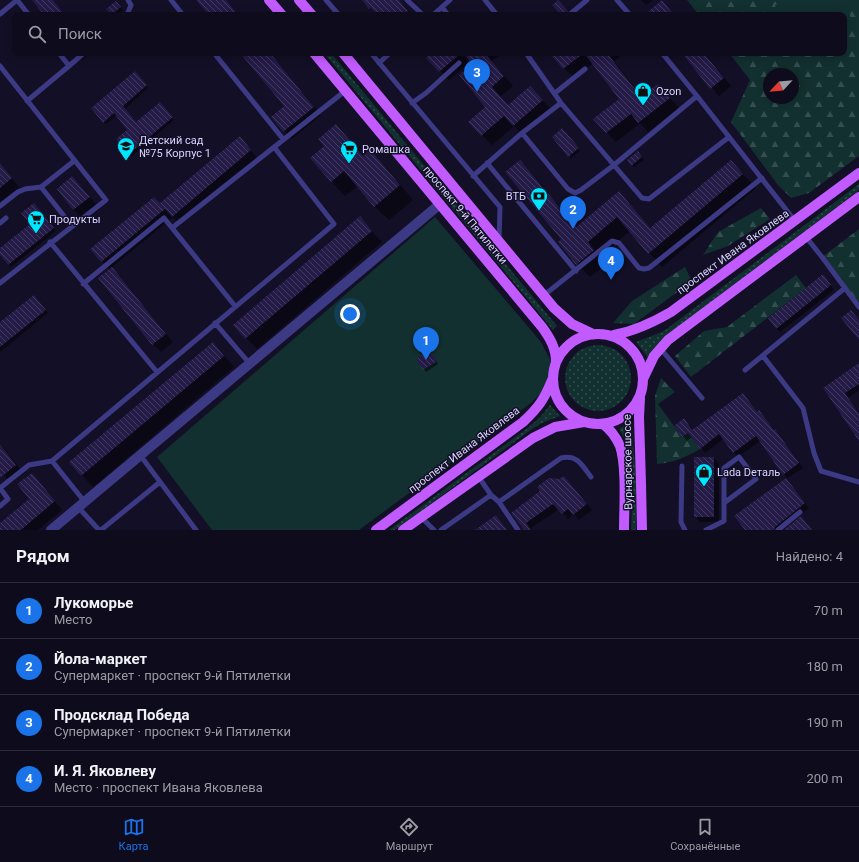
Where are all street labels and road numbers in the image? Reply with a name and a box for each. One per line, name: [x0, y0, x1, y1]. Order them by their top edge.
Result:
street label: проспект 9-й Пятилетки: [420, 163, 510, 267]
street label: проспект Ивана Яковлева: [674, 207, 792, 297]
street label: проспект Ивана Яковлева: [406, 404, 522, 496]
street label: Вурнарское шоссе: [621, 414, 635, 510]

